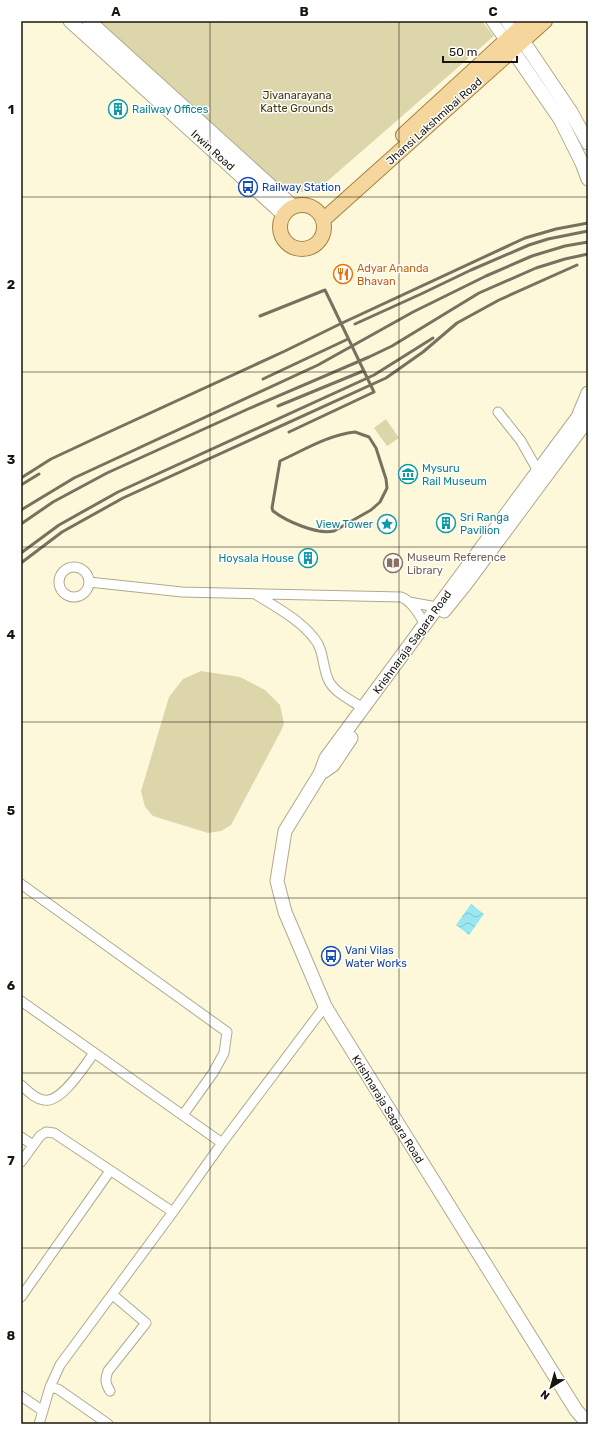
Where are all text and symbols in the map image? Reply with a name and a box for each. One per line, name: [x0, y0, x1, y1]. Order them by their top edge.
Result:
text: A: [111, 4, 121, 19]
text: B: [299, 4, 309, 19]
text: C: [488, 4, 498, 19]
scale bar: [443, 38, 517, 64]
text: 50 m: [449, 45, 477, 59]
street label: Jhansi Lakshmibai Road: [384, 75, 485, 168]
park label: Jivanarayana Katte Grounds: [260, 89, 334, 115]
building icon: Railway Offices: [107, 98, 129, 120]
text: 1: [8, 102, 14, 117]
place label: Railway Offices: [132, 103, 209, 116]
street label: Irwin Road: [188, 127, 237, 173]
bus stop icon: Railway Station: [237, 176, 259, 198]
place label: Railway Station: [262, 181, 341, 194]
place label: Adyar Ananda Bhavan: [357, 262, 429, 288]
restaurant icon: Adyar Ananda Bhavan: [332, 263, 354, 285]
text: 2: [7, 277, 15, 292]
text: 3: [7, 452, 16, 467]
place label: Mysuru Rail Museum: [422, 462, 487, 488]
museum icon: Mysuru Rail Museum: [397, 463, 419, 485]
place label: Sri Ranga Pavilion: [460, 511, 509, 537]
building icon: Sri Ranga Pavilion: [435, 512, 457, 534]
place icon: View Tower: [376, 513, 398, 535]
place label: View Tower: [316, 518, 374, 531]
building icon: Hoysala House: [297, 547, 319, 569]
place label: Museum Reference Library: [407, 551, 506, 577]
place label: Hoysala House: [218, 552, 294, 565]
library icon: Museum Reference Library: [382, 552, 404, 574]
street label: Krishnaraja Sagara Road: [370, 588, 454, 697]
text: 4: [7, 627, 16, 642]
text: 5: [7, 803, 15, 818]
place label: Vani Vilas Water Works: [345, 944, 407, 970]
bus stop icon: Vani Vilas Water Works: [320, 945, 342, 967]
text: 6: [7, 978, 16, 993]
street label: Krishnaraja Sagara Road: [349, 1053, 426, 1166]
text: 7: [7, 1153, 15, 1168]
text: 8: [7, 1328, 16, 1343]
north arrow: [531, 1367, 571, 1407]
text: N: [538, 1387, 552, 1402]

